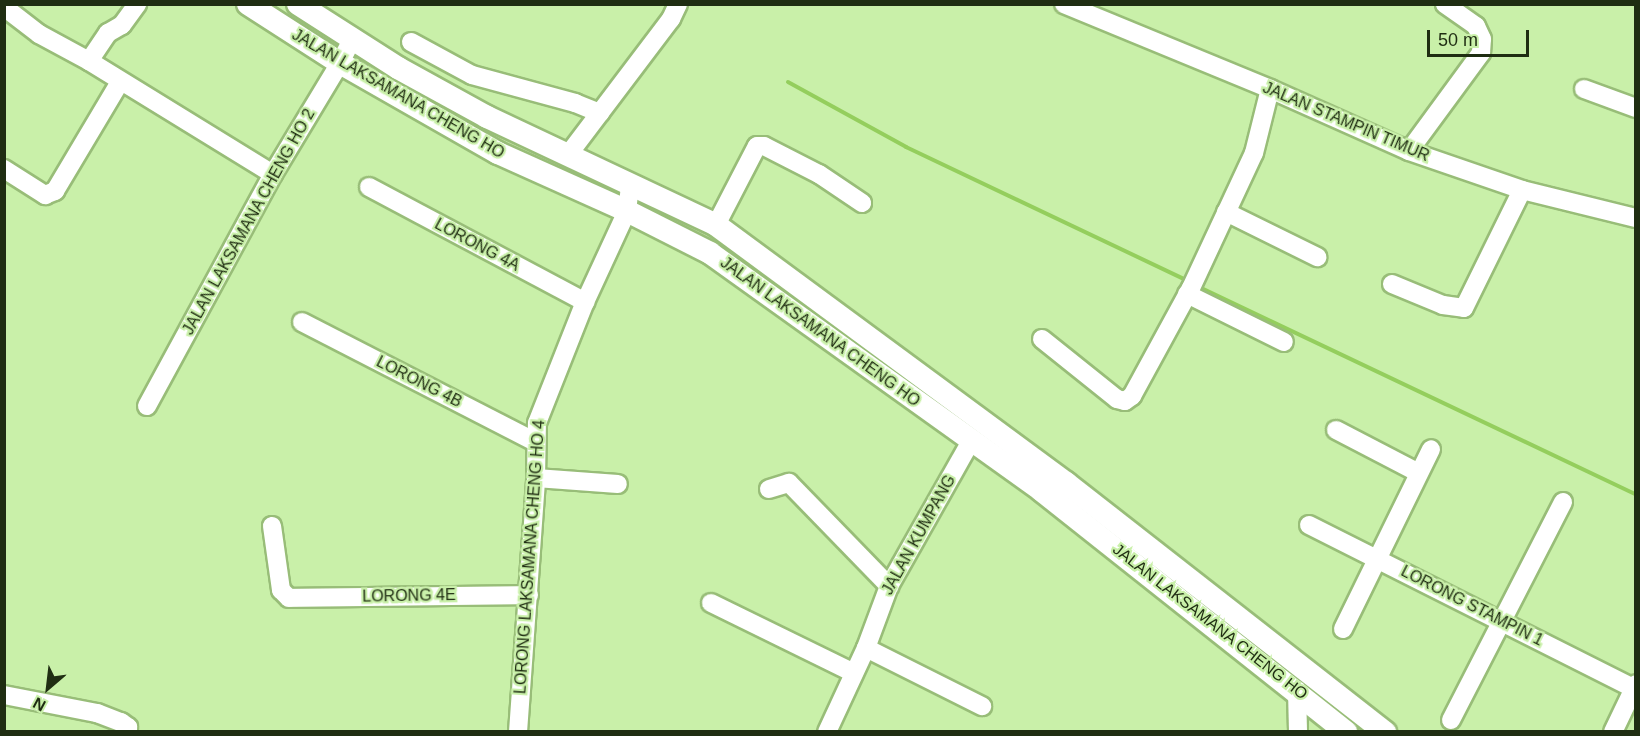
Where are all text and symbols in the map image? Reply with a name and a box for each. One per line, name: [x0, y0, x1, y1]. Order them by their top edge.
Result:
scale bar: [1430, 18, 1532, 56]
street label: JALAN LAKSAMANA CHENG HO: [288, 25, 508, 163]
text: 50 m: [1438, 30, 1478, 50]
street label: JALAN STAMPIN TIMUR: [1260, 78, 1432, 166]
street label: JALAN LAKSAMANA CHENG HO 2: [179, 105, 319, 339]
street label: LORONG 4A: [431, 215, 523, 275]
street label: JALAN LAKSAMANA CHENG HO: [716, 253, 924, 411]
street label: LORONG 4B: [373, 352, 465, 412]
street label: LORONG LAKSAMANA CHENG HO 4: [511, 419, 549, 695]
street label: JALAN KUMPANG: [878, 472, 960, 598]
street label: JALAN LAKSAMANA CHENG HO: [1108, 540, 1312, 704]
street label: LORONG STAMPIN 1: [1398, 562, 1546, 650]
street label: LORONG 4E: [362, 586, 456, 606]
north arrow: [18, 658, 78, 718]
text: N: [30, 694, 48, 715]

